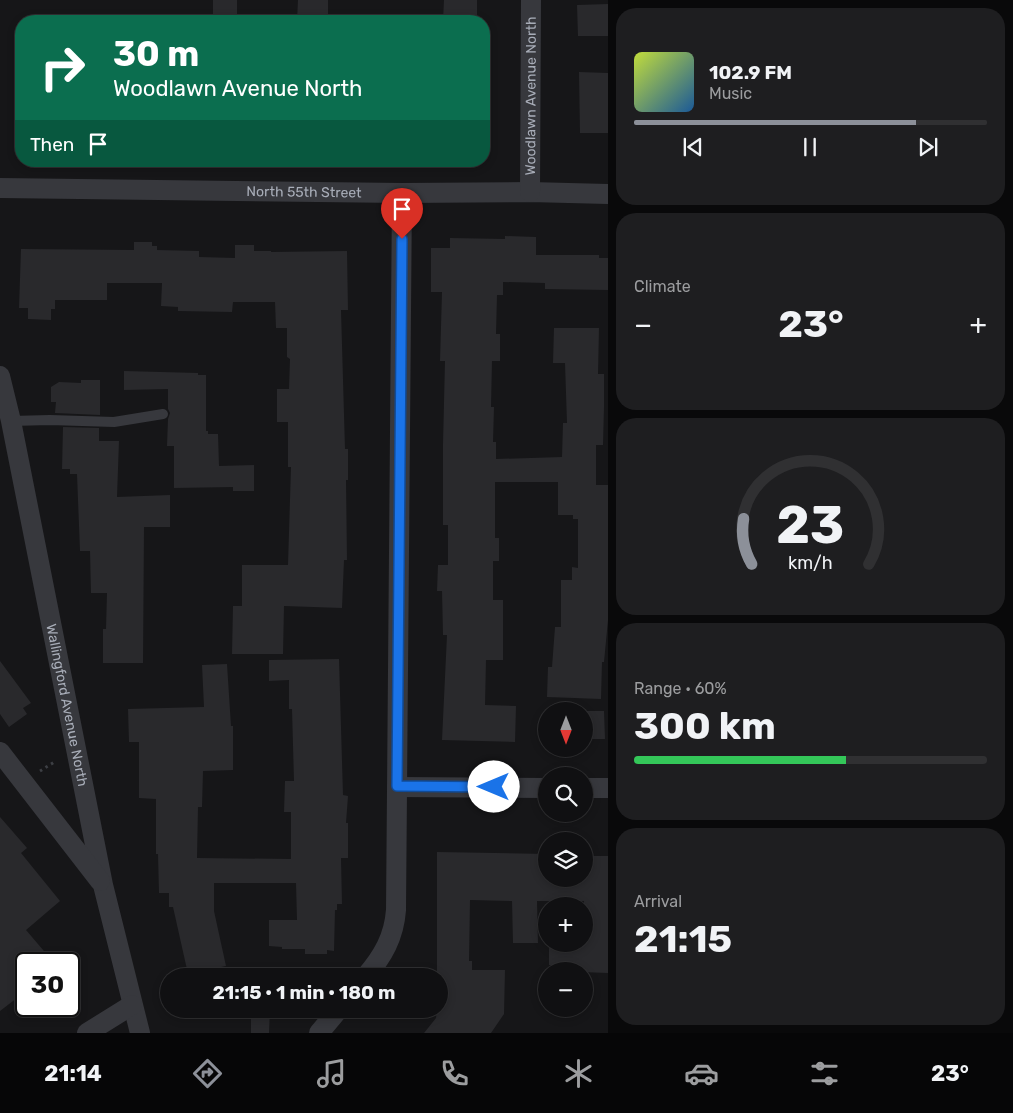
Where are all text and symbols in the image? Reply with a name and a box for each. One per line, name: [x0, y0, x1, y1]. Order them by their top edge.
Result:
street label: Woodlawn Avenue North: [522, 17, 539, 175]
text: 30 m: [113, 33, 199, 75]
icon: right: [30, 35, 95, 100]
text: 102.9 FM: [709, 61, 792, 84]
text: Woodlawn Avenue North: [113, 75, 362, 102]
text: Music: [709, 84, 752, 103]
icon: arrive: [84, 130, 112, 158]
text: Then: [30, 133, 74, 156]
icon: previous: [679, 133, 707, 161]
icon: pause: [796, 133, 824, 161]
icon: next: [914, 133, 942, 161]
street label: North 55th Street: [246, 183, 362, 201]
pin: [381, 188, 423, 239]
icon: arrive: [388, 195, 416, 223]
text: Climate: [634, 277, 691, 296]
text: 23°: [778, 301, 844, 347]
text: −: [634, 308, 652, 341]
text: +: [970, 308, 987, 341]
text: 23: [776, 494, 845, 556]
text: km/h: [788, 552, 833, 573]
street label: Wallingford Avenue North: [43, 622, 92, 788]
text: Range · 60%: [634, 679, 727, 698]
north arrow: [538, 702, 592, 758]
map controls: [538, 702, 593, 1017]
text: 300 km: [634, 703, 776, 749]
position arrow: [467, 760, 519, 812]
button: search: [538, 767, 593, 822]
button: layers: [538, 832, 593, 887]
text: Arrival: [634, 892, 682, 911]
button: +: [538, 897, 593, 952]
text: 21:15: [634, 916, 732, 962]
speed limit sign: 30: [15, 952, 80, 1017]
button: −: [538, 962, 593, 1017]
text: 21:15 · 1 min · 180 m: [212, 981, 396, 1004]
icon: directions: [190, 1056, 225, 1091]
icon: music: [314, 1056, 349, 1091]
icon: phone: [437, 1056, 472, 1091]
icon: climate: [561, 1056, 596, 1091]
icon: car: [684, 1056, 719, 1091]
icon: filters: [807, 1056, 842, 1091]
text: 21:14: [44, 1060, 102, 1087]
text: 23°: [931, 1060, 969, 1087]

